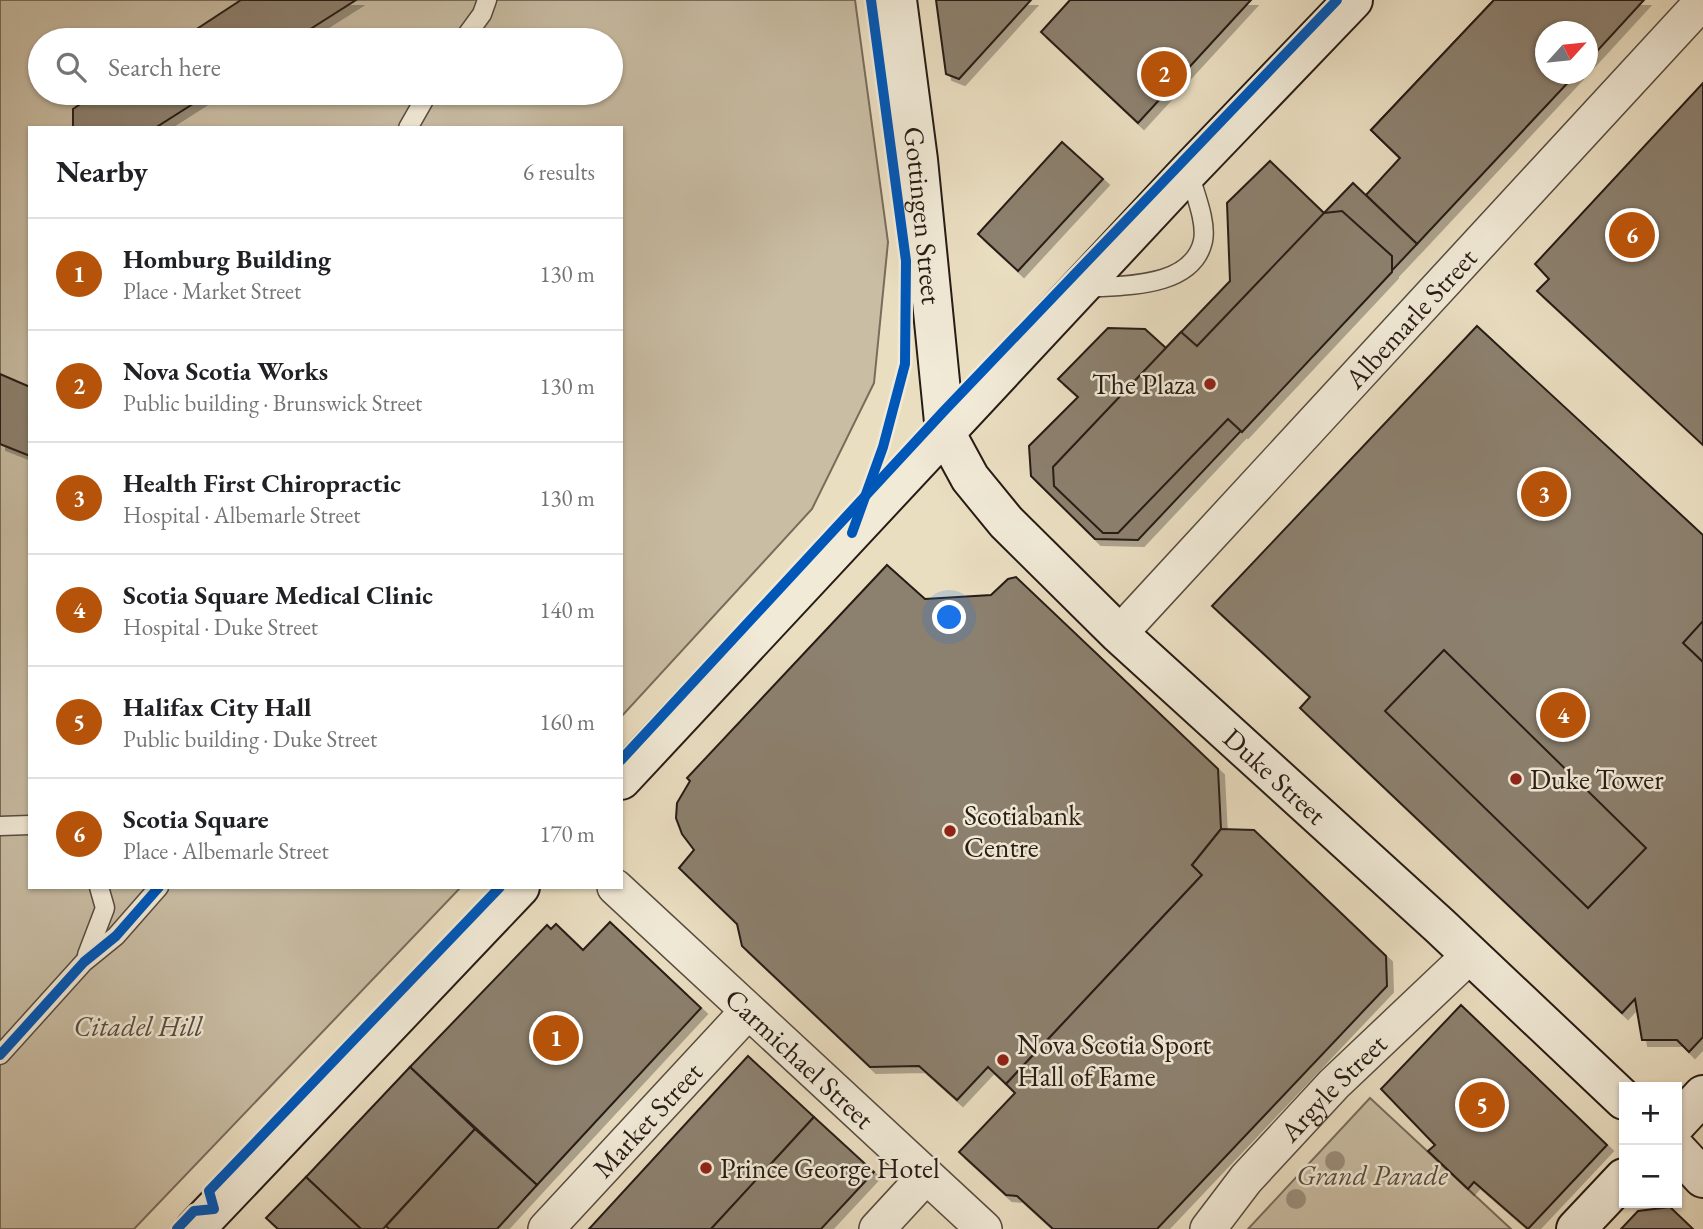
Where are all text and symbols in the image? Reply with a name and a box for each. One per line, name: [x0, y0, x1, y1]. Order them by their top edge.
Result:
north arrow: [1535, 21, 1598, 84]
search box: [28, 28, 623, 105]
icon: search: [52, 48, 90, 86]
pin: 2: [1141, 48, 1187, 100]
text: Search here: [108, 50, 221, 84]
street label: Gottingen Street: [896, 124, 950, 306]
text: Nearby: [56, 152, 148, 191]
text: 6 results: [523, 157, 595, 187]
pin: 6: [1609, 209, 1655, 261]
street label: Albemarle Street: [1336, 240, 1485, 397]
text: Homburg Building: [123, 242, 331, 276]
text: 1: [73, 259, 85, 289]
text: 130 m: [539, 259, 595, 289]
text: Place · Market Street: [123, 276, 301, 306]
text: Nova Scotia Works: [123, 354, 328, 388]
place label: The Plaza: [1092, 366, 1197, 402]
text: 2: [73, 371, 85, 401]
text: 130 m: [539, 371, 595, 401]
marker: The Plaza: [1202, 376, 1218, 392]
text: Public building · Brunswick Street: [123, 388, 422, 418]
text: Health First Chiropractic: [123, 466, 401, 500]
pin: 3: [1521, 468, 1567, 520]
text: 3: [73, 483, 85, 513]
text: 130 m: [539, 483, 595, 513]
text: Hospital · Albemarle Street: [123, 500, 360, 530]
text: Scotia Square Medical Clinic: [123, 578, 433, 612]
text: 4: [73, 595, 85, 625]
text: 140 m: [539, 595, 595, 625]
your location: [932, 600, 966, 634]
text: Hospital · Duke Street: [123, 612, 318, 642]
pin: 4: [1540, 689, 1586, 741]
text: Halifax City Hall: [123, 690, 311, 724]
text: 5: [73, 707, 85, 737]
text: 160 m: [539, 707, 595, 737]
street label: Duke Street: [1216, 720, 1334, 832]
text: Public building · Duke Street: [123, 724, 377, 754]
place label: Duke Tower: [1530, 761, 1664, 797]
marker: Duke Tower: [1508, 771, 1524, 787]
place label: Scotiabank Centre: [964, 797, 1082, 865]
text: Scotia Square: [123, 802, 269, 836]
text: 6: [73, 819, 85, 849]
text: 170 m: [539, 819, 595, 849]
marker: Scotiabank Centre: [942, 823, 958, 839]
text: Place · Albemarle Street: [123, 836, 329, 866]
street label: Carmichael Street: [718, 980, 882, 1137]
park label: Citadel Hill: [74, 1008, 203, 1044]
pin: 1: [533, 1012, 579, 1064]
place label: Nova Scotia Sport Hall of Fame: [1017, 1026, 1211, 1094]
street label: Argyle Street: [1271, 1026, 1394, 1150]
marker: Nova Scotia Sport Hall of Fame: [995, 1052, 1011, 1068]
street label: Market Street: [585, 1054, 710, 1185]
pin: 5: [1459, 1079, 1505, 1131]
map controls: [1619, 1082, 1682, 1208]
button: +: [1619, 1082, 1682, 1145]
button: −: [1619, 1145, 1682, 1208]
place label: Prince George Hotel: [720, 1150, 940, 1186]
park label: Grand Parade: [1296, 1157, 1448, 1193]
marker: Prince George Hotel: [698, 1160, 714, 1176]

